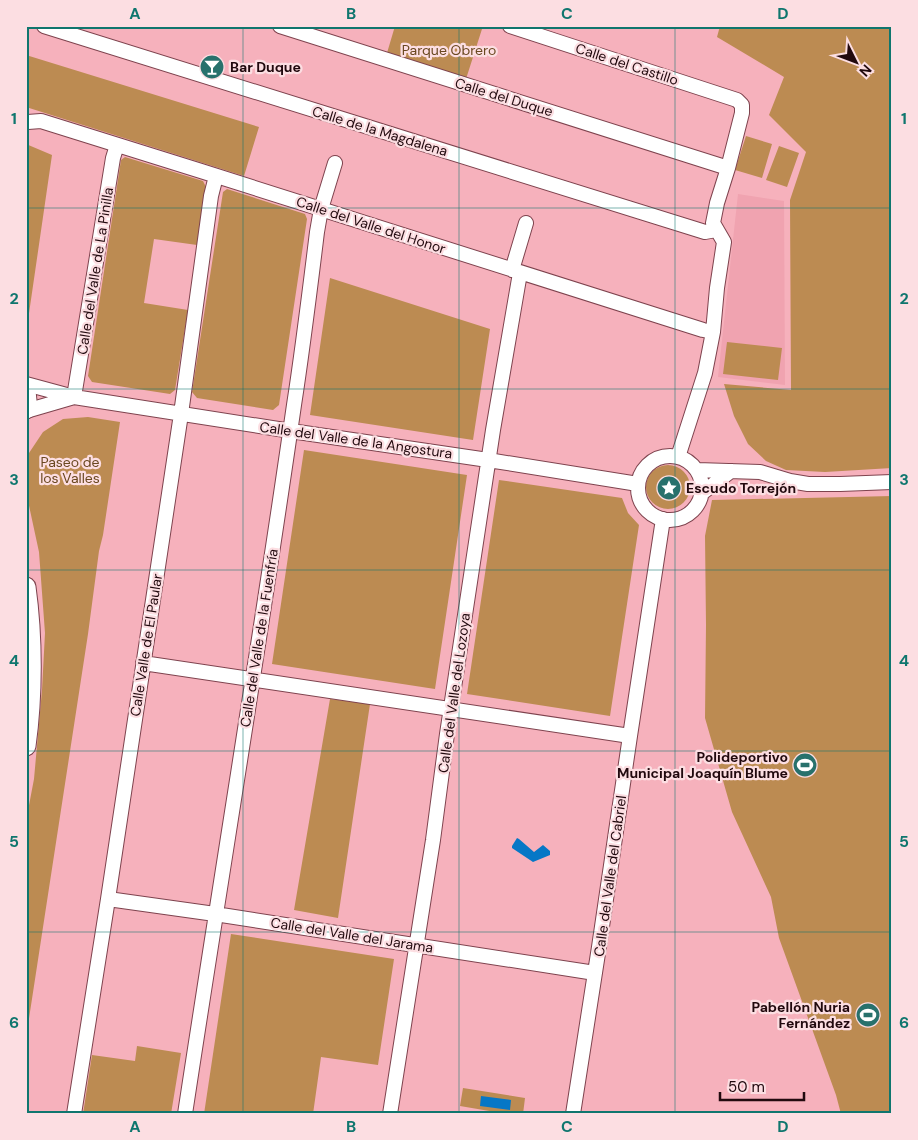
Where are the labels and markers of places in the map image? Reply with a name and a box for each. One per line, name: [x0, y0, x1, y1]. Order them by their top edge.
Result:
bar icon: Bar Duque: [199, 54, 225, 80]
place label: Bar Duque: [230, 58, 301, 76]
place icon: Escudo Torrejón: [656, 475, 682, 501]
place label: Escudo Torrejón: [686, 479, 796, 497]
place label: Polideportivo Municipal Joaquín Blume: [617, 748, 788, 782]
sports icon: Polideportivo Municipal Joaquín Blume: [792, 752, 818, 778]
place label: Pabellón Nuria Fernández: [752, 998, 850, 1032]
sports icon: Pabellón Nuria Fernández: [855, 1002, 881, 1028]

